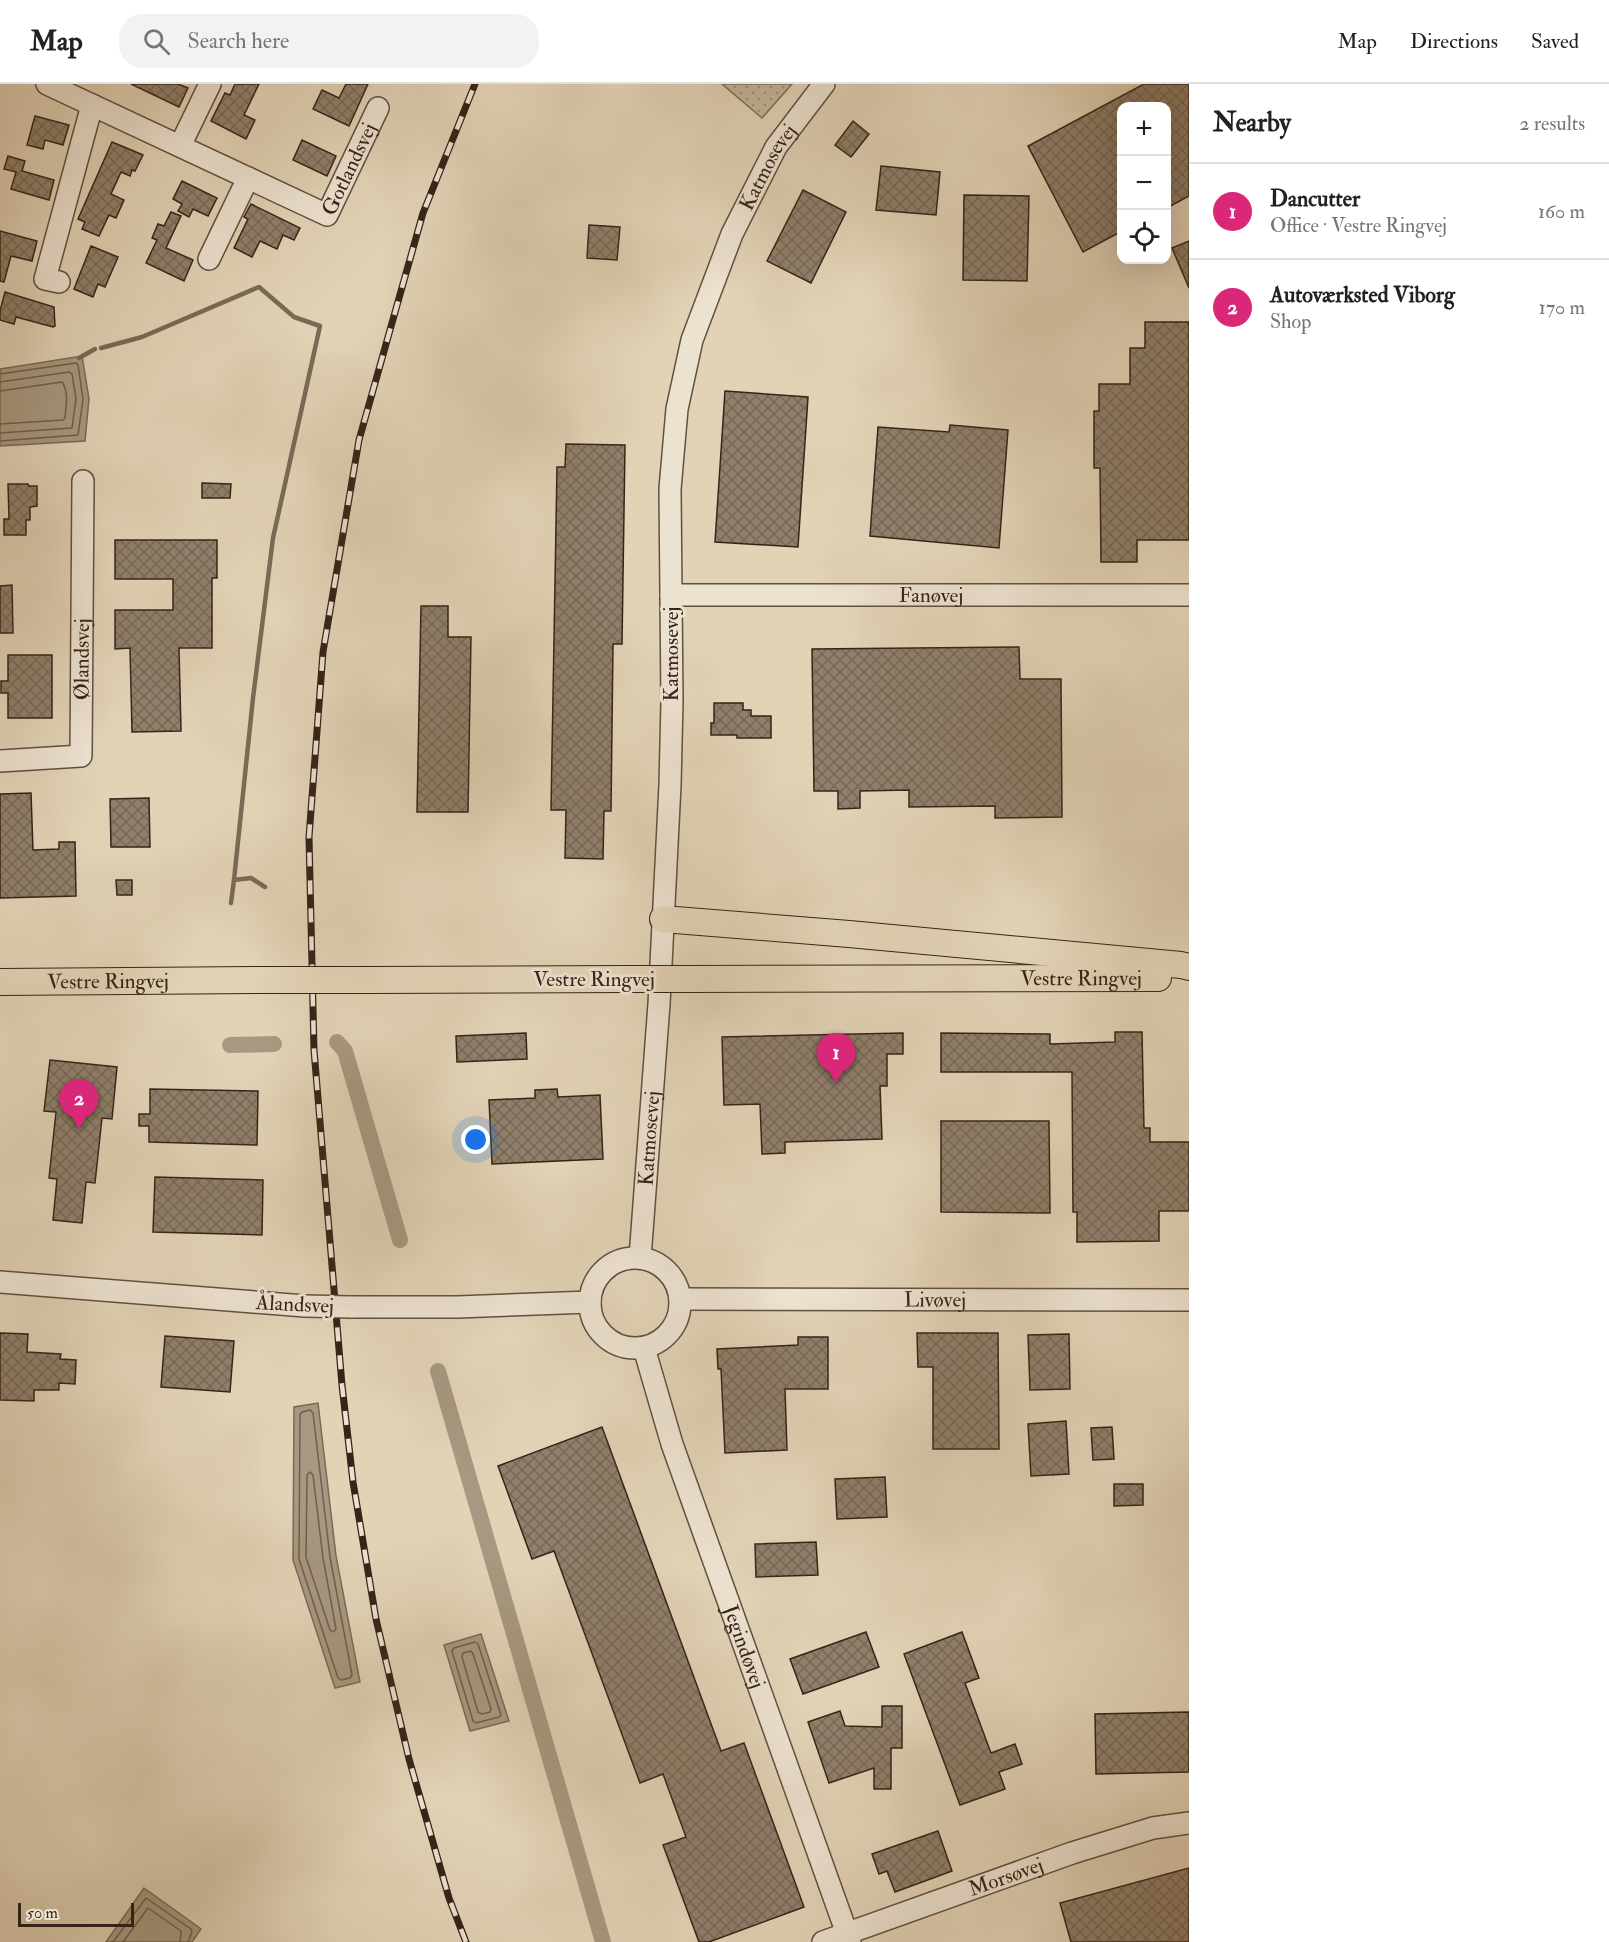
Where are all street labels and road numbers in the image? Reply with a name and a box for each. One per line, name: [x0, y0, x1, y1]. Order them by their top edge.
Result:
street label: Gotlandsvej: [316, 119, 383, 220]
street label: Katmosevej: [733, 119, 803, 215]
street label: Fanøvej: [899, 582, 963, 609]
street label: Katmosevej: [658, 607, 685, 701]
street label: Ølandsvej: [68, 618, 96, 700]
street label: Vestre Ringvej: [1020, 965, 1142, 992]
street label: Vestre Ringvej: [533, 966, 655, 993]
street label: Vestre Ringvej: [47, 968, 169, 996]
street label: Katmosevej: [632, 1090, 666, 1187]
street label: Livøvej: [904, 1286, 966, 1314]
street label: Ålandsvej: [254, 1289, 335, 1320]
street label: Jegindøvej: [716, 1600, 771, 1692]
street label: Morsøvej: [965, 1851, 1047, 1903]

